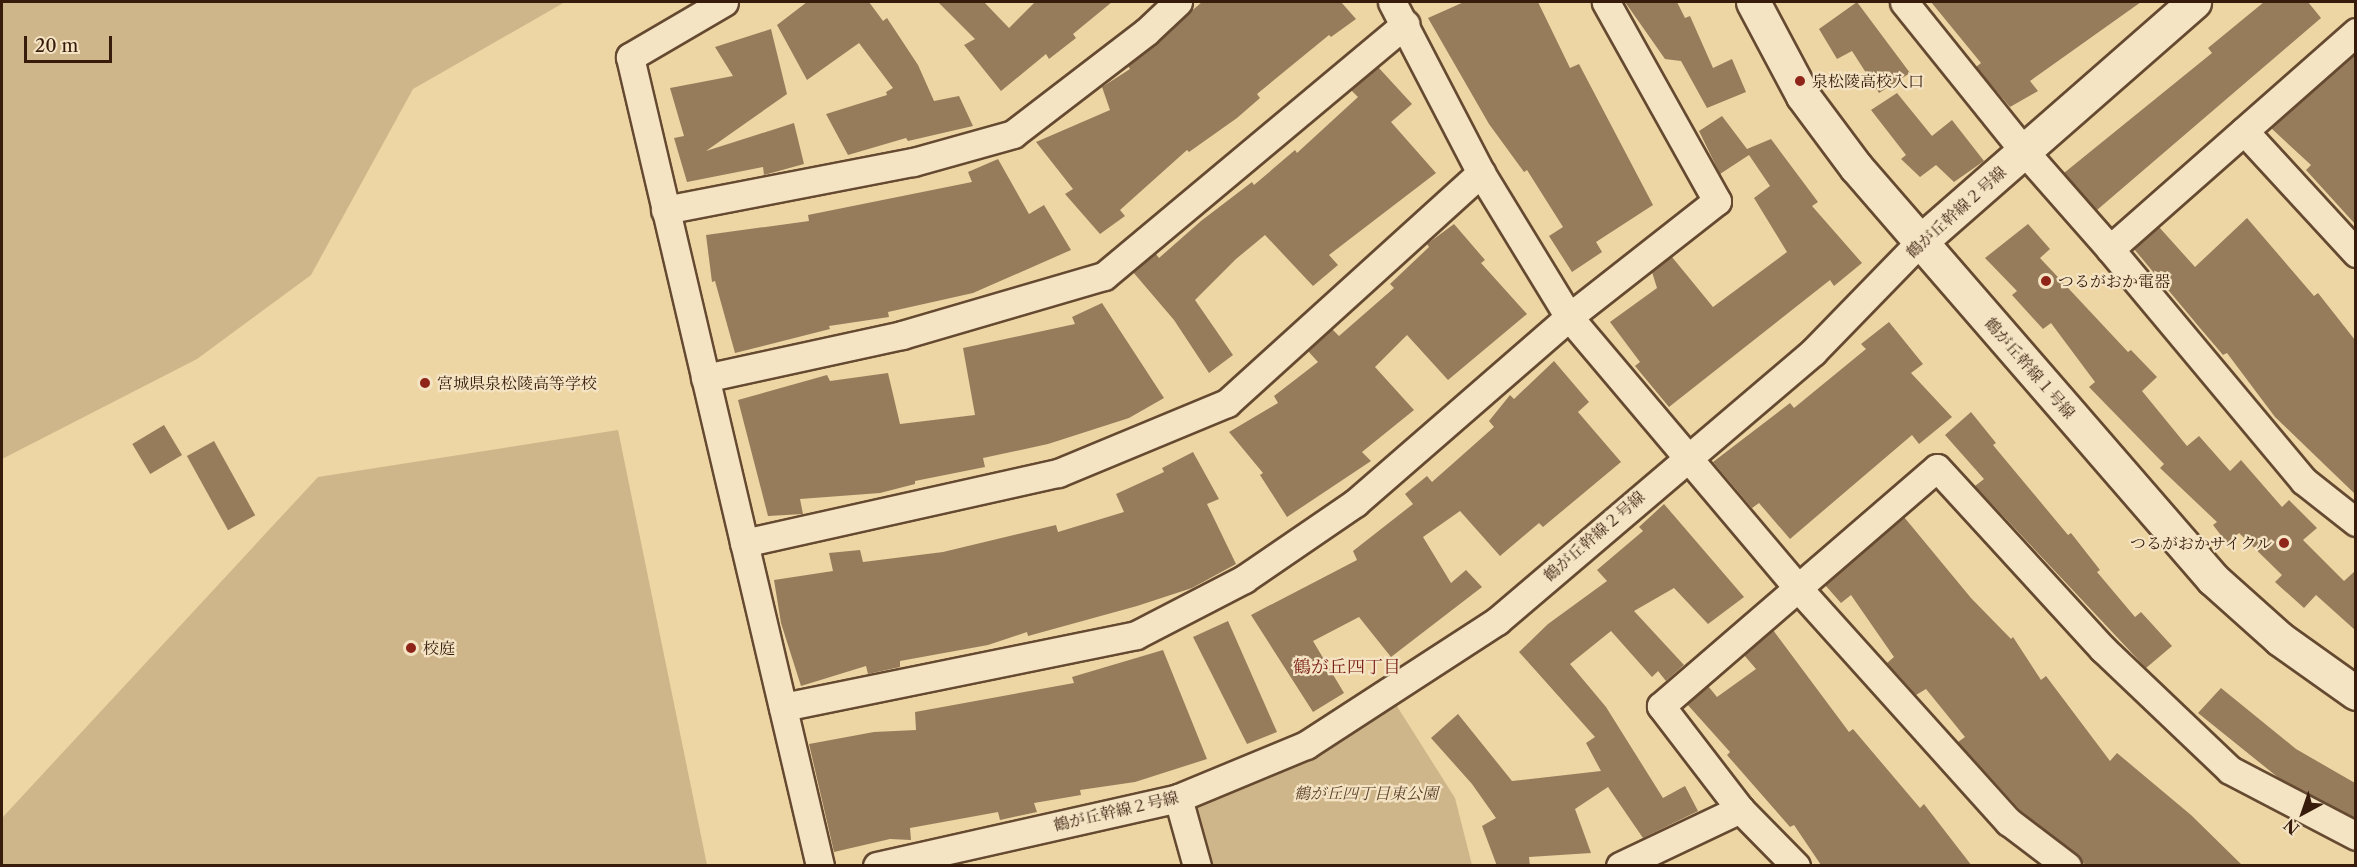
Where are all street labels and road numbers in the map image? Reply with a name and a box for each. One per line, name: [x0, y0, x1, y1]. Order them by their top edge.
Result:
street label: 鶴が丘幹線２号線: [1902, 162, 2010, 262]
street label: 鶴が丘幹線１号線: [1981, 313, 2079, 423]
street label: 鶴が丘幹線２号線: [1539, 487, 1649, 585]
street label: 鶴が丘幹線２号線: [1051, 787, 1181, 835]

